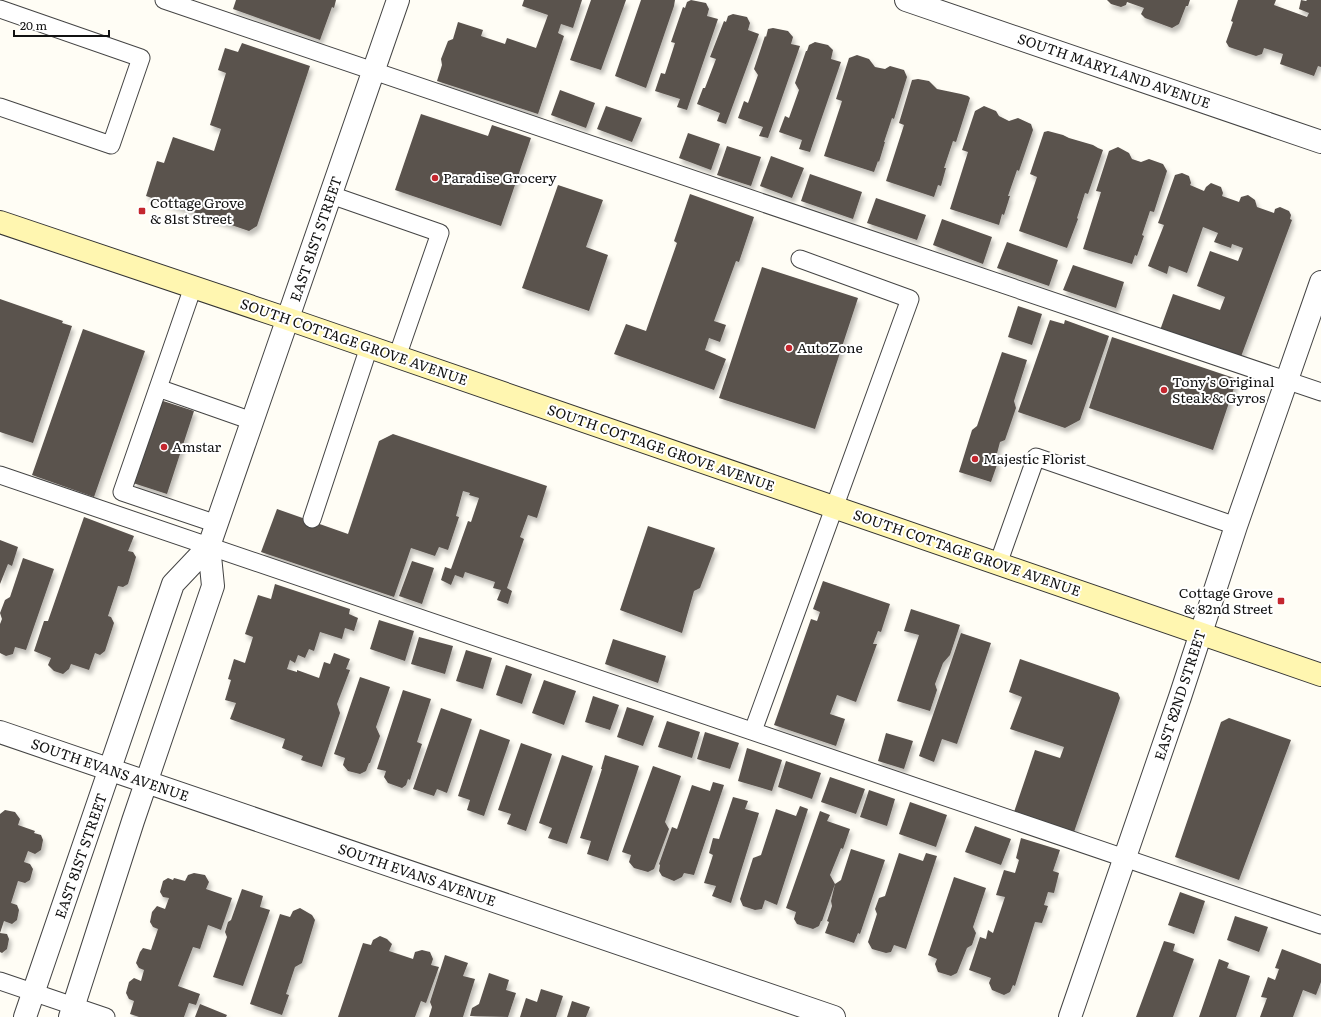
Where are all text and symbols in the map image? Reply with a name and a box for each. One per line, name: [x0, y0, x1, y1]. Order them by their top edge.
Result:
scale bar: [14, 12, 109, 38]
text: 20 m: [20, 16, 47, 34]
street label: SOUTH MARYLAND AVENUE: [1015, 28, 1214, 113]
place label: Paradise Grocery: [443, 167, 557, 187]
street label: EAST 81ST STREET: [284, 173, 346, 304]
marker: Paradise Grocery: [430, 173, 440, 183]
place label: Cottage Grove & 81st Street: [150, 192, 244, 228]
marker: Cottage Grove & 81st Street: [137, 206, 147, 216]
street label: SOUTH COTTAGE GROVE AVENUE: [238, 293, 471, 389]
place label: AutoZone: [797, 337, 863, 357]
marker: AutoZone: [784, 343, 794, 353]
place label: Tony’s Original Steak & Gyros: [1172, 371, 1275, 407]
marker: Tony’s Original Steak & Gyros: [1159, 385, 1169, 395]
street label: SOUTH COTTAGE GROVE AVENUE: [545, 399, 778, 495]
place label: Amstar: [172, 436, 222, 456]
marker: Amstar: [159, 442, 169, 452]
place label: Majestic Florist: [983, 448, 1086, 468]
marker: Majestic Florist: [970, 454, 980, 464]
street label: SOUTH COTTAGE GROVE AVENUE: [851, 504, 1084, 600]
place label: Cottage Grove & 82nd Street: [1179, 582, 1273, 618]
marker: Cottage Grove & 82nd Street: [1276, 596, 1286, 606]
street label: EAST 82ND STREET: [1148, 627, 1210, 763]
street label: SOUTH EVANS AVENUE: [29, 733, 192, 806]
street label: EAST 81ST STREET: [49, 790, 111, 921]
street label: SOUTH EVANS AVENUE: [336, 838, 499, 911]

